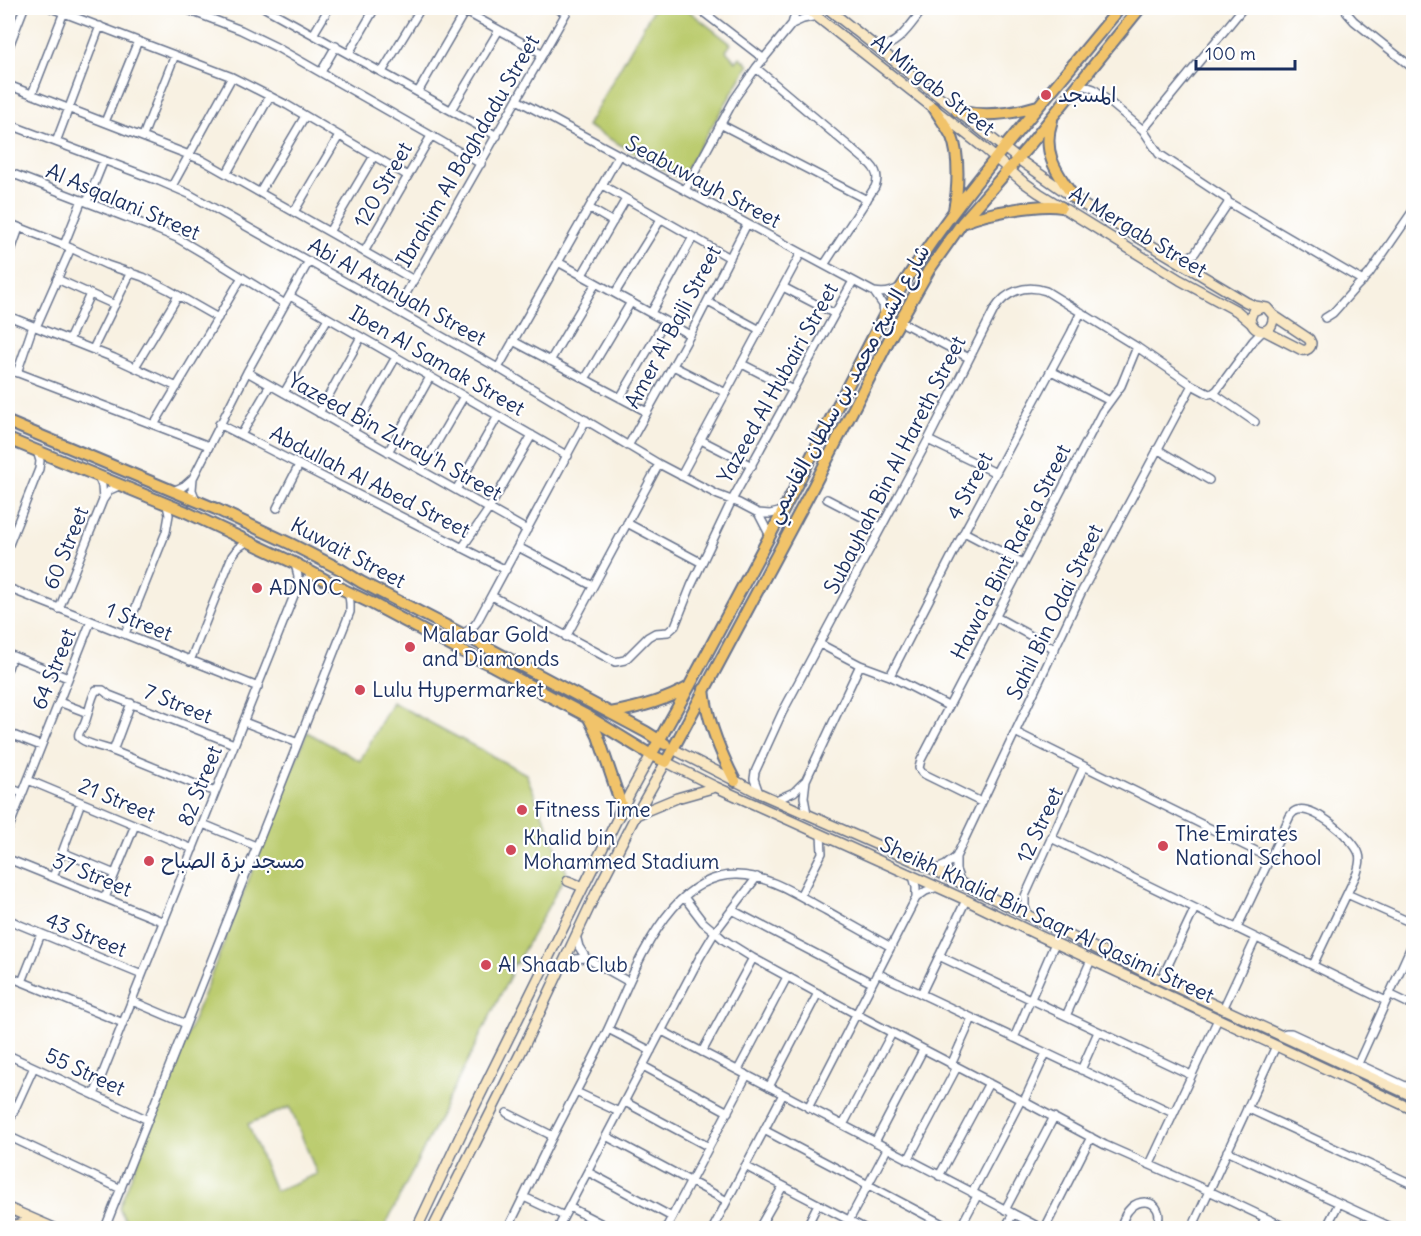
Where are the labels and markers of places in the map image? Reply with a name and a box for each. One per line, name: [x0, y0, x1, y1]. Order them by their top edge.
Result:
place label: المسجد: [1058, 81, 1117, 108]
marker: المسجد: [1039, 88, 1053, 102]
place label: ADNOC: [269, 574, 342, 601]
marker: ADNOC: [250, 581, 264, 595]
place label: Malabar Gold and Diamonds: [422, 621, 559, 672]
marker: Malabar Gold and Diamonds: [403, 640, 417, 654]
place label: Lulu Hypermarket: [372, 676, 544, 703]
marker: Lulu Hypermarket: [353, 683, 367, 697]
place label: Fitness Time: [534, 796, 651, 823]
marker: Fitness Time: [515, 803, 529, 817]
place label: The Emirates National School: [1175, 820, 1322, 871]
place label: Khalid bin Mohammed Stadium: [523, 824, 719, 875]
marker: The Emirates National School: [1156, 839, 1170, 853]
marker: Khalid bin Mohammed Stadium: [504, 843, 518, 857]
place label: مسجد بزة الصباح: [161, 847, 305, 875]
marker: مسجد بزة الصباح: [142, 854, 156, 868]
place label: Al Shaab Club: [498, 951, 628, 978]
marker: Al Shaab Club: [479, 958, 493, 972]

